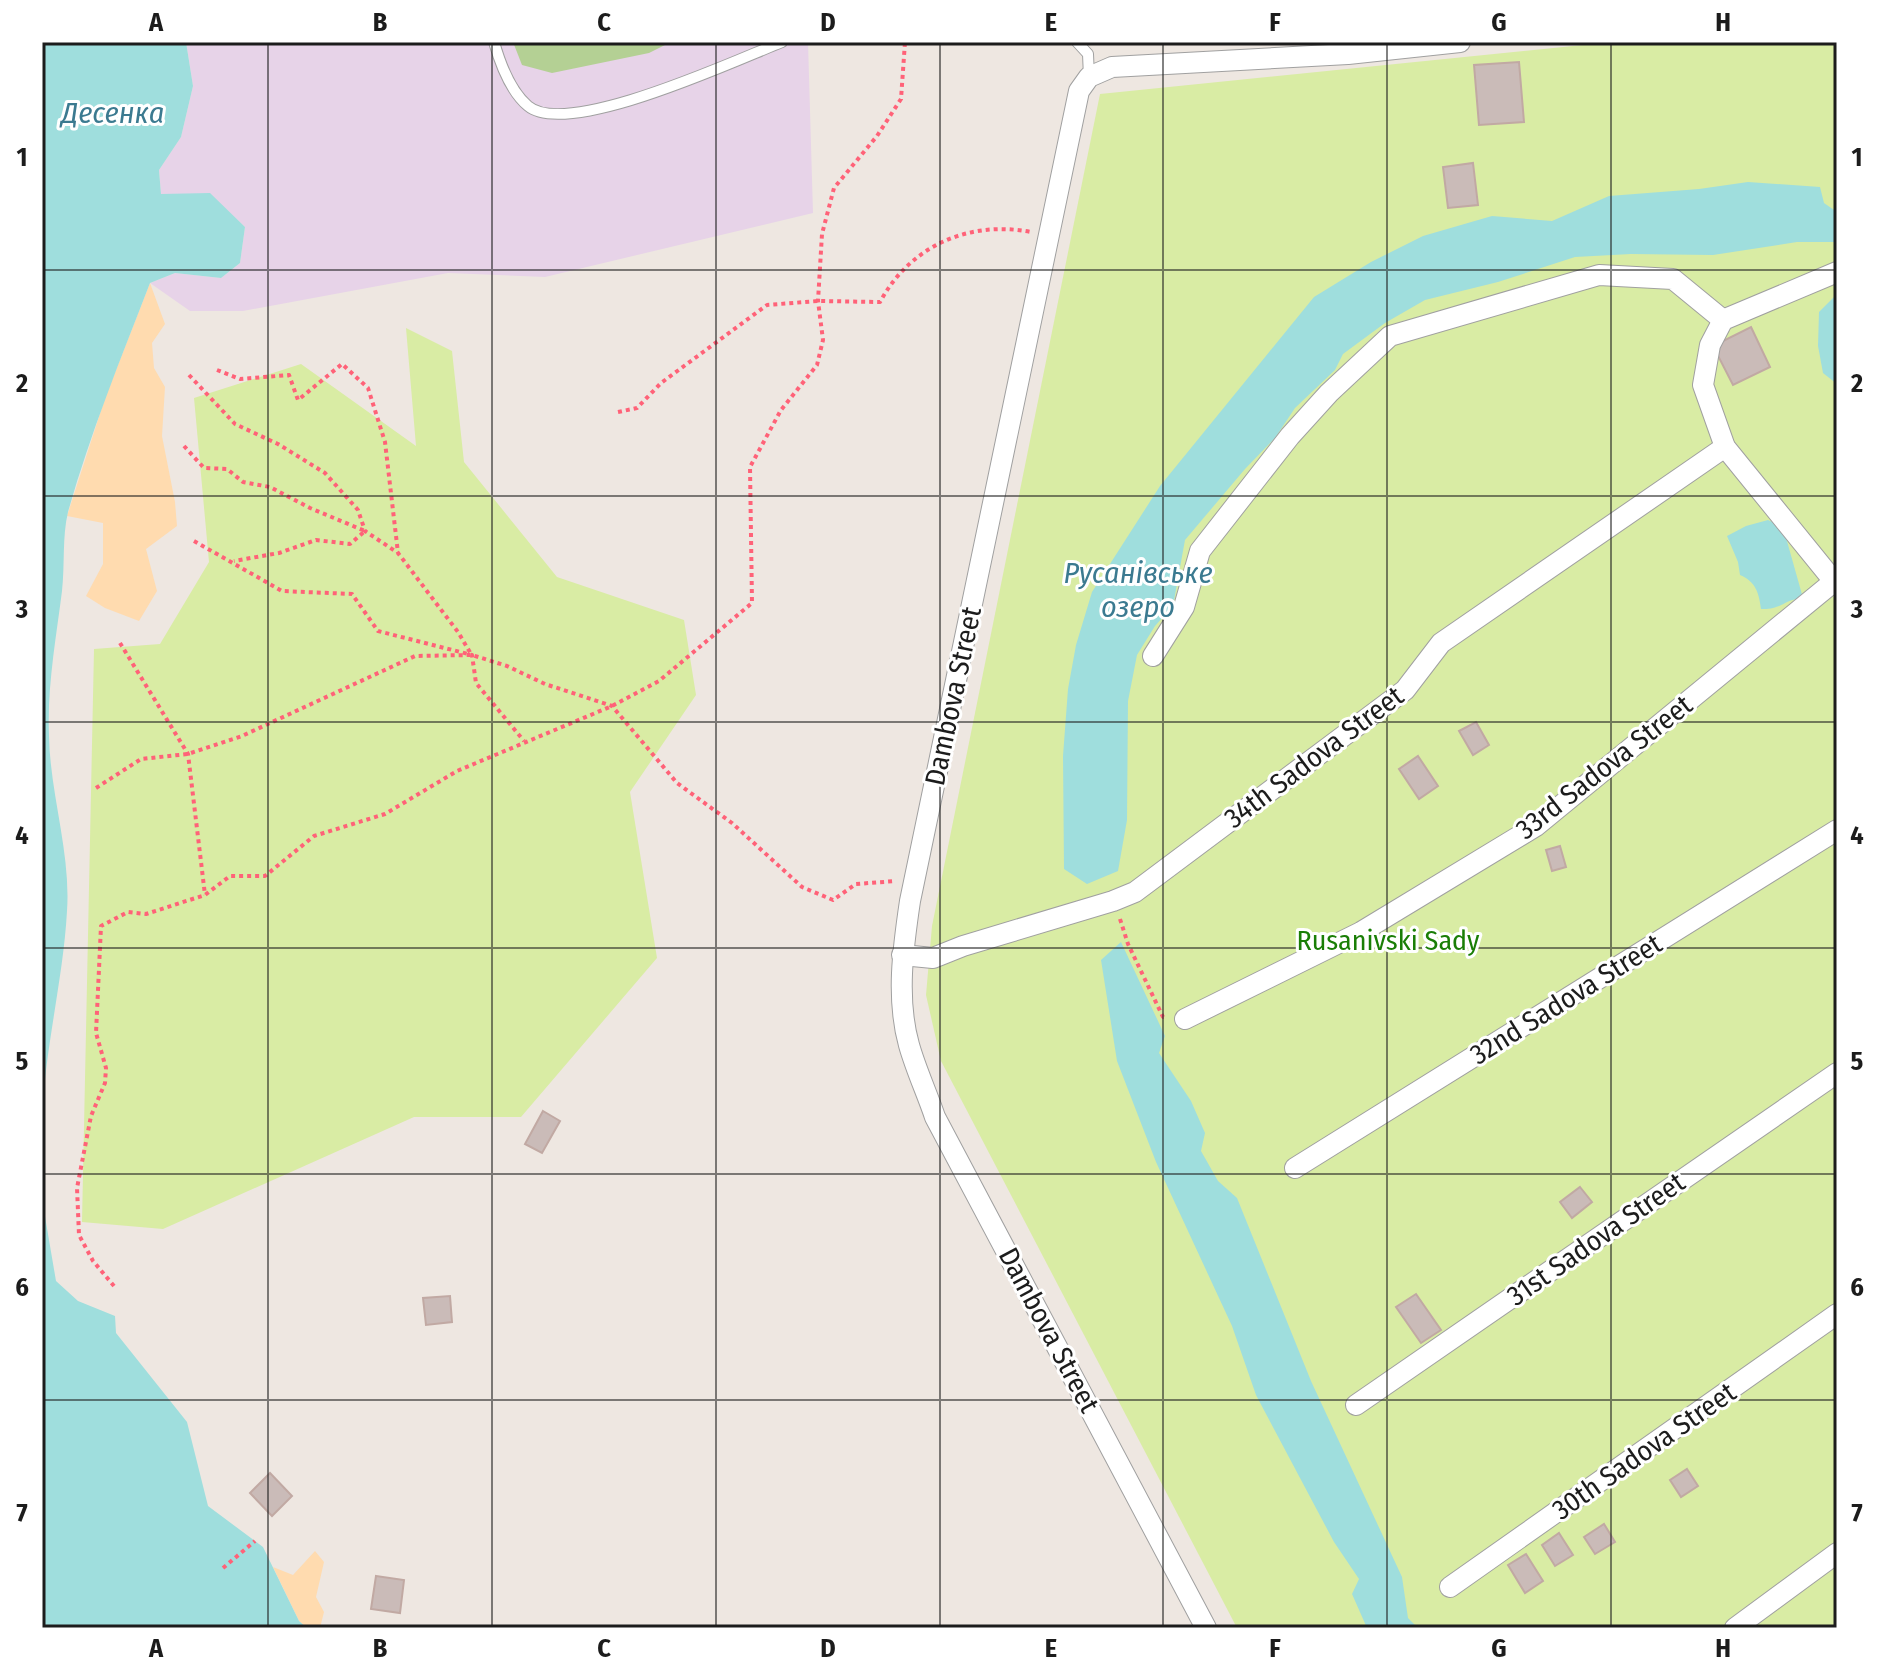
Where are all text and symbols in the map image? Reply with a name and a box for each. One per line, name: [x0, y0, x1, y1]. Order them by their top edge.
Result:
text: A: [148, 7, 164, 38]
text: B: [373, 7, 388, 38]
text: C: [597, 7, 611, 38]
text: D: [820, 7, 836, 38]
text: E: [1045, 7, 1057, 38]
text: F: [1269, 7, 1281, 38]
text: G: [1491, 7, 1507, 38]
text: H: [1715, 7, 1731, 38]
water label: Десенка: [59, 95, 164, 131]
text: 1: [17, 142, 28, 173]
text: 1: [1852, 142, 1863, 173]
text: 2: [15, 368, 28, 399]
text: 2: [1850, 368, 1863, 399]
water label: Русанівське озеро: [1063, 555, 1213, 625]
text: 3: [15, 594, 28, 625]
text: 3: [1850, 594, 1863, 625]
street label: Dambova Street: [918, 603, 988, 788]
street label: 34th Sadova Street: [1218, 679, 1410, 835]
street label: 33rd Sadova Street: [1509, 688, 1699, 846]
text: 4: [15, 820, 29, 851]
text: 4: [1850, 820, 1864, 851]
park label: Rusanivski Sady: [1296, 924, 1480, 957]
street label: 32nd Sadova Street: [1464, 926, 1669, 1071]
text: 5: [16, 1046, 29, 1077]
text: 5: [1851, 1046, 1864, 1077]
street label: 31st Sadova Street: [1501, 1165, 1692, 1312]
street label: Dambova Street: [992, 1242, 1107, 1419]
text: 6: [15, 1272, 29, 1303]
text: 6: [1850, 1272, 1864, 1303]
street label: 30th Sadova Street: [1546, 1375, 1743, 1527]
text: 7: [16, 1498, 28, 1529]
text: 7: [1851, 1498, 1863, 1529]
text: A: [148, 1633, 164, 1664]
text: B: [373, 1633, 388, 1664]
text: C: [597, 1633, 611, 1664]
text: D: [820, 1633, 836, 1664]
text: E: [1045, 1633, 1057, 1664]
text: F: [1269, 1633, 1281, 1664]
text: G: [1491, 1633, 1507, 1664]
text: H: [1715, 1633, 1731, 1664]

